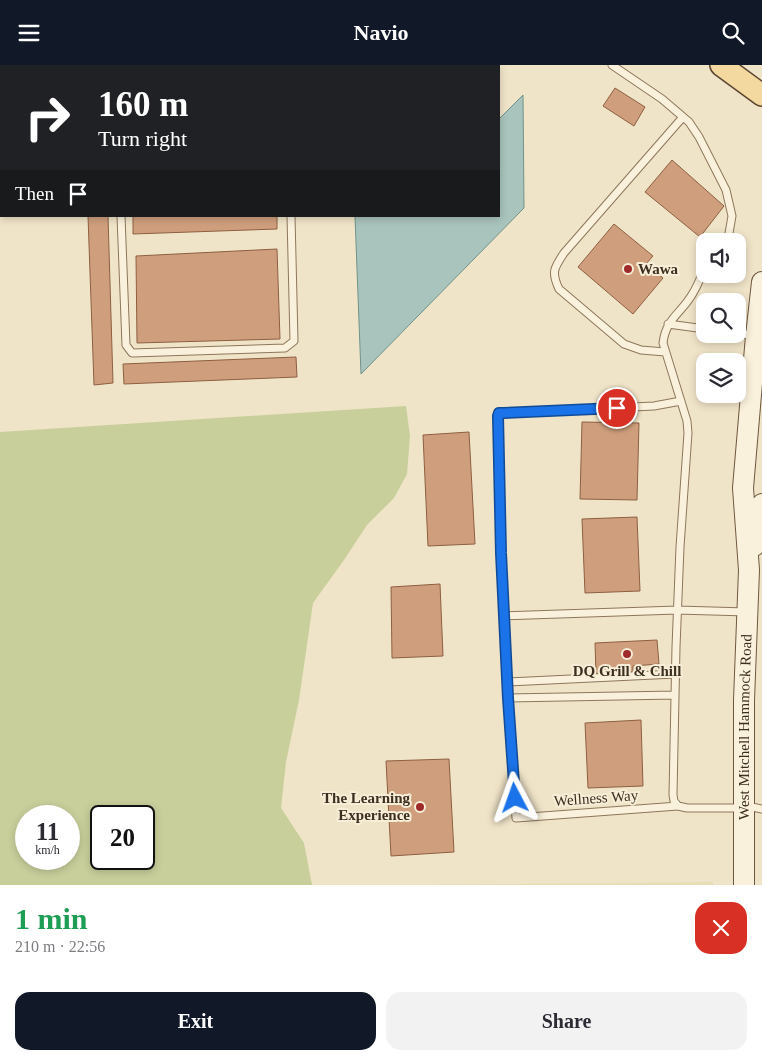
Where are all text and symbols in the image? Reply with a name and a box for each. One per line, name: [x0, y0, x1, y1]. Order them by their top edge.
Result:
icon: menu: [15, 19, 43, 47]
icon: search: [719, 19, 747, 47]
text: Navio: [354, 20, 409, 45]
icon: right: [15, 85, 80, 150]
text: 160 m: [98, 85, 188, 124]
text: Turn right: [98, 126, 187, 151]
icon: arrive: [64, 180, 92, 208]
text: Then: [15, 183, 54, 204]
map controls: [696, 233, 746, 403]
button: sound: [696, 233, 746, 283]
place label: Wawa: [638, 261, 679, 277]
marker: Wawa: [622, 263, 634, 275]
button: search: [696, 293, 746, 343]
button: layers: [696, 353, 746, 403]
pin: [596, 387, 638, 429]
icon: arrive: [603, 394, 631, 422]
street label: West Mitchell Hammock Road: [736, 633, 755, 820]
marker: DQ Grill & Chill: [621, 648, 633, 660]
place label: DQ Grill & Chill: [573, 663, 681, 679]
position arrow: [488, 771, 540, 823]
street label: Wellness Way: [553, 787, 639, 809]
place label: The Learning Experience: [322, 790, 410, 823]
marker: The Learning Experience: [414, 801, 426, 813]
speed limit sign: 20: [90, 805, 155, 870]
text: 11: [36, 818, 59, 845]
text: km/h: [35, 843, 60, 857]
text: 1 min: [15, 902, 88, 935]
button: close: [695, 902, 747, 954]
text: 210 m · 22:56: [15, 938, 105, 955]
button: Exit: [15, 992, 376, 1050]
button: Share: [386, 992, 747, 1050]

